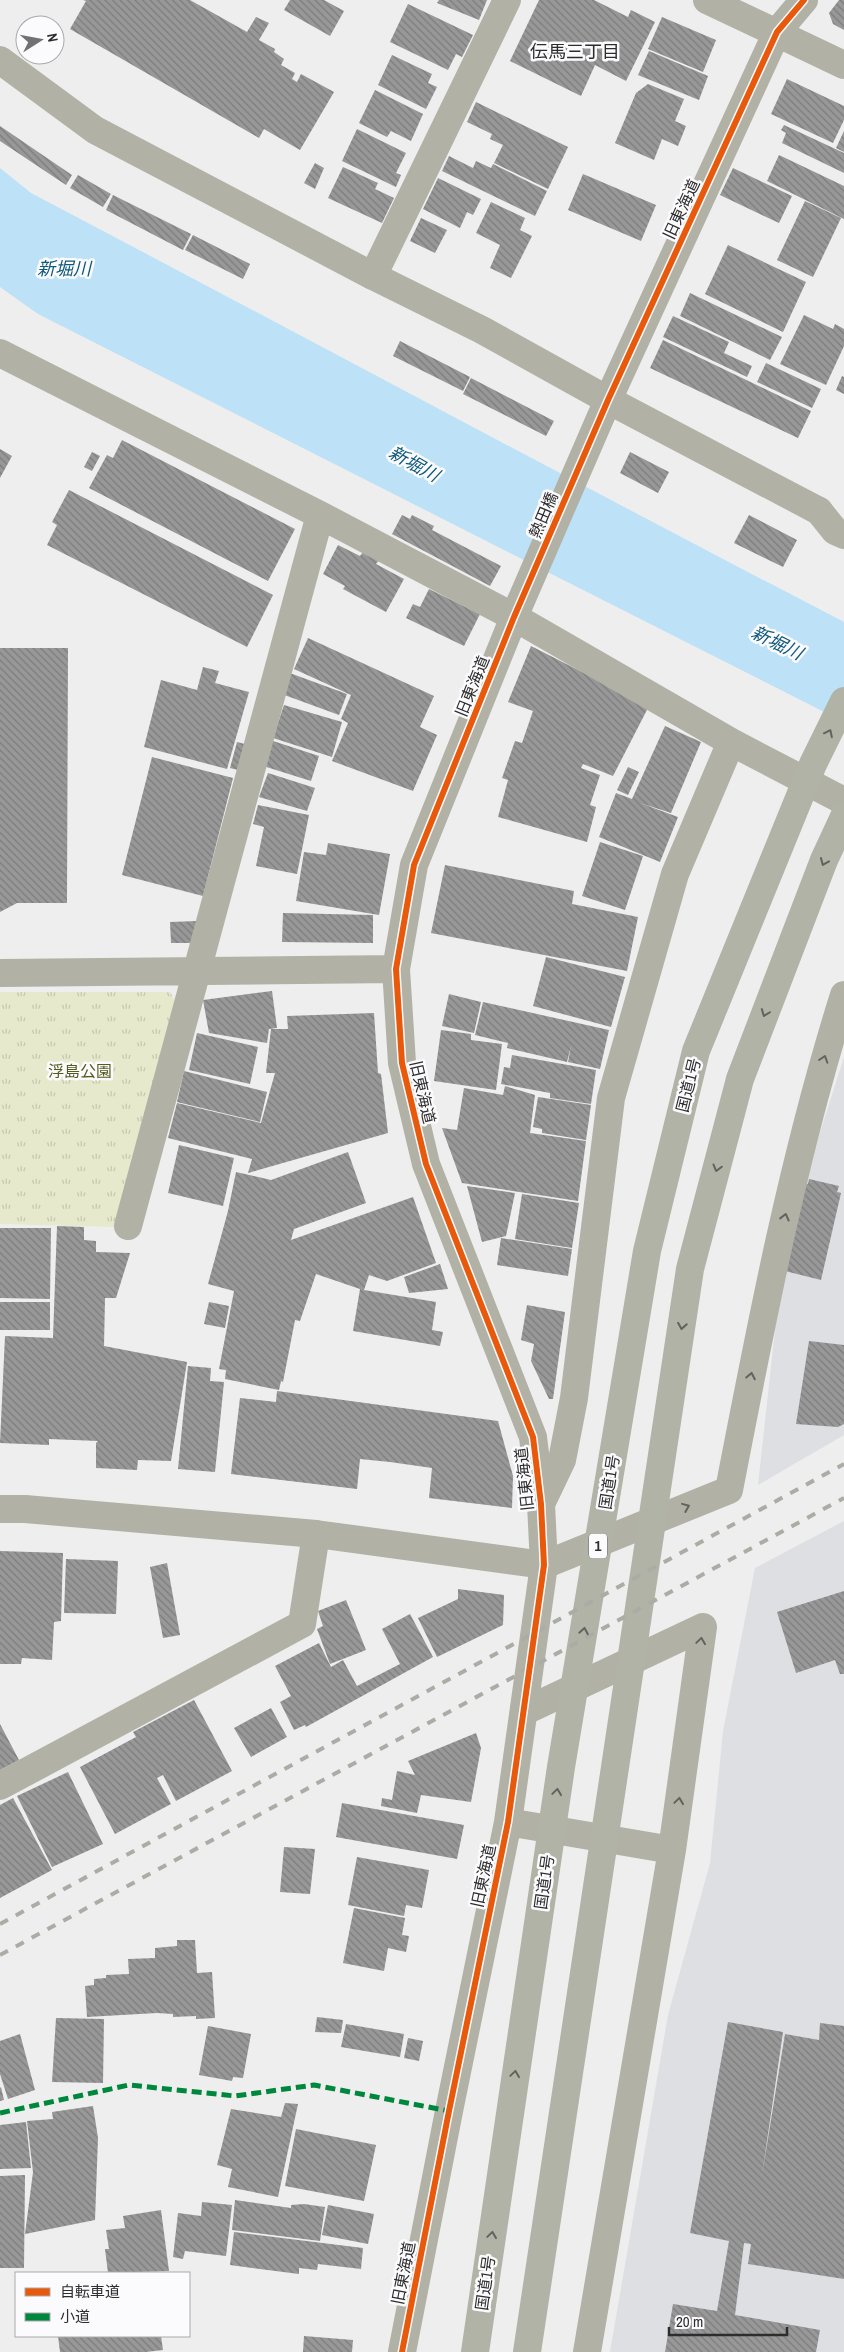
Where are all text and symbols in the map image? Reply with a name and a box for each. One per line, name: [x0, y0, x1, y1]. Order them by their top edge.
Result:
north arrow: [15, 15, 65, 65]
text: N: [43, 32, 62, 43]
district label: 伝馬三丁目: [530, 39, 620, 64]
street label: 旧東海道: [658, 175, 704, 243]
water label: 新堀川: [37, 256, 93, 281]
water label: 新堀川: [385, 440, 446, 489]
street label: 熱田橋: [523, 489, 563, 541]
water label: 新堀川: [747, 619, 809, 666]
street label: 旧東海道: [450, 652, 494, 720]
one-way arrow: [822, 729, 833, 738]
one-way arrow: [820, 857, 830, 866]
one-way arrow: [761, 1008, 771, 1017]
one-way arrow: [818, 1055, 828, 1064]
street label: 国道1号: [671, 1056, 705, 1114]
street label: 旧東海道: [405, 1058, 441, 1126]
park label: 浮島公園: [48, 1060, 112, 1082]
one-way arrow: [712, 1163, 722, 1171]
one-way arrow: [779, 1212, 790, 1221]
one-way arrow: [677, 1322, 687, 1331]
one-way arrow: [745, 1371, 755, 1380]
street label: 旧東海道: [510, 1446, 538, 1512]
street label: 国道1号: [594, 1453, 624, 1511]
one-way arrow: [681, 1503, 690, 1513]
road number: 1: [589, 1534, 607, 1558]
one-way arrow: [578, 1627, 588, 1636]
one-way arrow: [696, 1636, 706, 1645]
one-way arrow: [551, 1787, 562, 1795]
one-way arrow: [673, 1797, 683, 1806]
street label: 旧東海道: [466, 1842, 500, 1910]
street label: 国道1号: [529, 1853, 559, 1911]
one-way arrow: [510, 2069, 520, 2078]
one-way arrow: [486, 2230, 497, 2238]
street label: 旧東海道: [386, 2239, 420, 2307]
street label: 国道1号: [470, 2254, 500, 2312]
legend: [15, 2272, 190, 2337]
text: 自転車道: [60, 2281, 120, 2302]
scale bar: [669, 2304, 786, 2336]
text: 小道: [60, 2306, 90, 2327]
text: 20 m: [676, 2311, 703, 2332]

